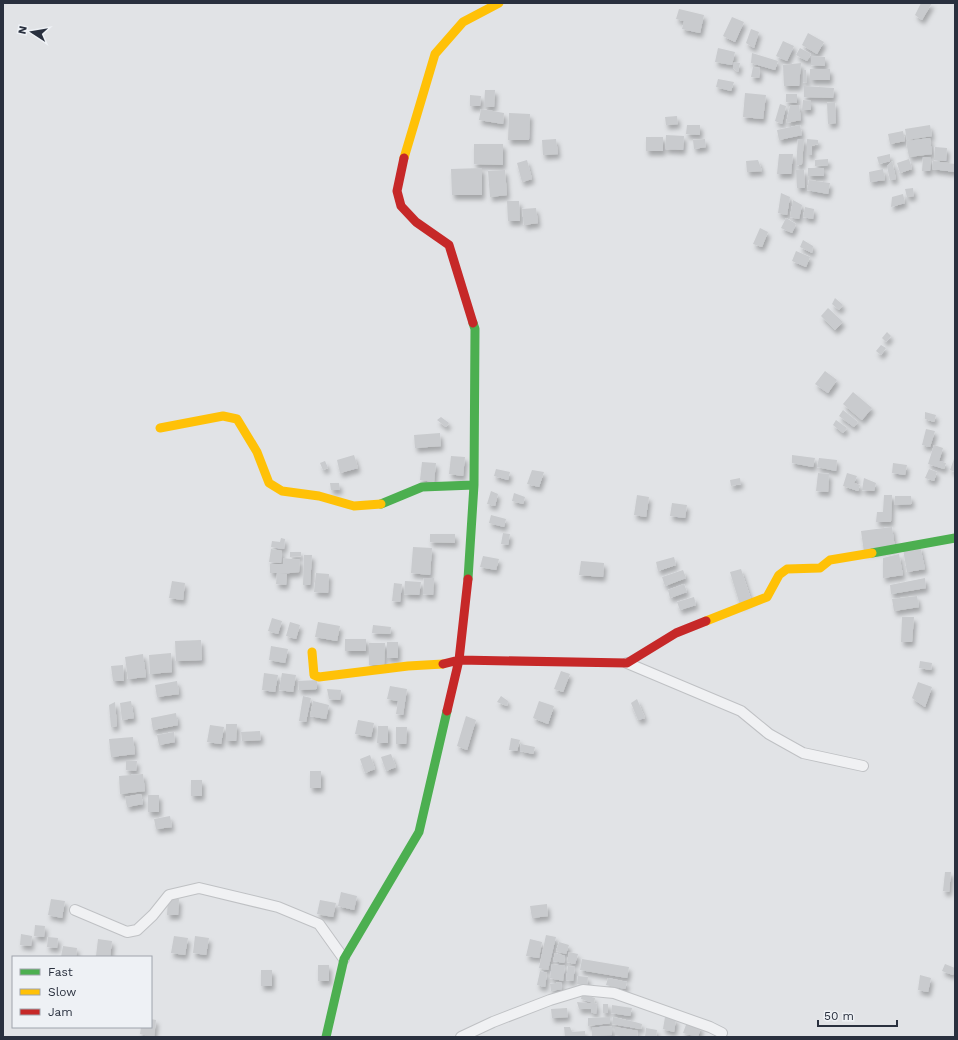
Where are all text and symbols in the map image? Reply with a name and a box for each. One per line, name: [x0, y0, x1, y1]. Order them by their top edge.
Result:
north arrow: [12, 12, 52, 52]
text: N: [16, 25, 30, 35]
legend: [12, 956, 152, 1028]
text: Fast: [48, 965, 73, 979]
text: Slow: [48, 985, 76, 999]
scale bar: [818, 1002, 897, 1028]
text: Jam: [48, 1005, 73, 1019]
text: 50 m: [824, 1009, 854, 1023]

